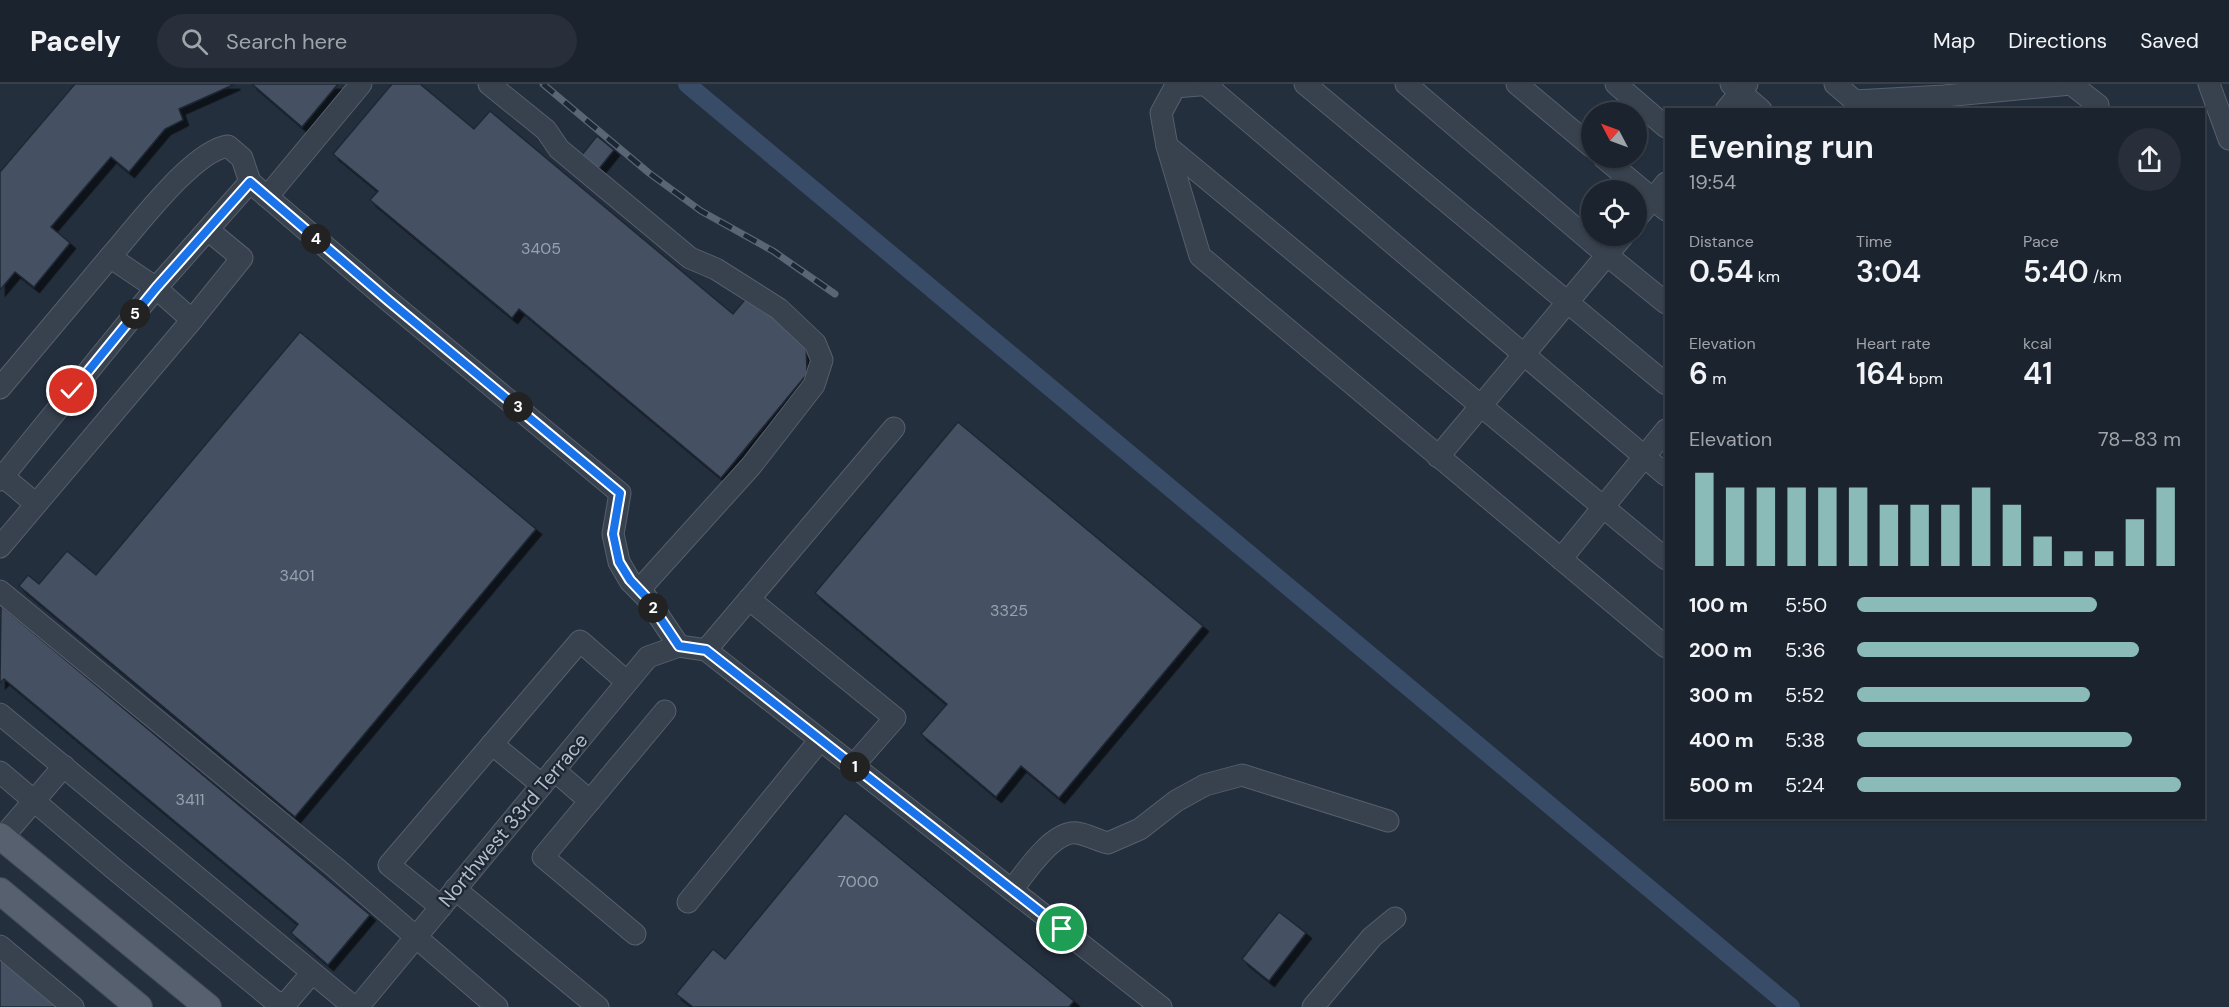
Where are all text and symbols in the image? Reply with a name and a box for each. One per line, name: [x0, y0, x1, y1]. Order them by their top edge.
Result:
search box: [157, 14, 577, 68]
text: Pacely: [30, 23, 121, 60]
icon: search: [178, 25, 211, 58]
text: Search here: [226, 27, 347, 56]
text: Map: [1933, 27, 1975, 55]
text: Directions: [2008, 27, 2107, 55]
text: Saved: [2140, 27, 2199, 55]
north arrow: [1581, 102, 1647, 168]
map controls: [1581, 102, 1647, 246]
text: Evening run: [1689, 125, 1874, 168]
button: share: [2118, 128, 2181, 191]
text: 19:54: [1689, 169, 1736, 195]
button: locate: [1581, 180, 1647, 246]
pin: 4: [301, 224, 331, 254]
text: 4: [311, 228, 321, 249]
text: Distance: [1689, 231, 1754, 252]
text: Time: [1856, 231, 1892, 252]
text: Pace: [2023, 231, 2059, 252]
house number: 3405: [521, 238, 561, 259]
text: 0.54: [1689, 252, 1754, 291]
text: 3:04: [1856, 252, 1921, 291]
text: 5:40: [2023, 252, 2089, 291]
text: km: [1754, 266, 1780, 287]
text: /km: [2089, 266, 2122, 287]
pin: 5: [120, 299, 150, 329]
text: 5: [130, 303, 140, 324]
text: Elevation: [1689, 333, 1756, 354]
text: Heart rate: [1856, 333, 1931, 354]
text: kcal: [2023, 333, 2052, 354]
text: 6: [1689, 354, 1708, 393]
text: 164: [1856, 354, 1905, 393]
text: 41: [2023, 354, 2053, 393]
pin: [46, 365, 97, 416]
text: m: [1708, 368, 1727, 389]
text: bpm: [1905, 368, 1943, 389]
icon: check: [55, 374, 88, 407]
pin: 3: [503, 392, 533, 422]
text: 3: [513, 396, 523, 417]
text: Elevation: [1689, 426, 1772, 452]
text: 78–83 m: [2098, 426, 2181, 452]
house number: 3401: [279, 565, 315, 586]
text: 100 m: [1689, 592, 1748, 618]
text: 5:50: [1785, 592, 1827, 618]
pin: 2: [638, 593, 668, 623]
text: 2: [648, 597, 658, 618]
house number: 3325: [990, 600, 1028, 621]
text: 200 m: [1689, 637, 1752, 663]
text: 5:36: [1785, 637, 1826, 663]
text: 300 m: [1689, 682, 1753, 708]
text: 5:52: [1785, 682, 1825, 708]
text: 400 m: [1689, 727, 1754, 753]
text: 5:38: [1785, 727, 1825, 753]
street label: Northwest 33rd Terrace: [433, 728, 593, 912]
pin: 1: [840, 752, 870, 782]
text: 1: [852, 756, 858, 777]
text: 500 m: [1689, 772, 1753, 798]
text: 5:24: [1785, 772, 1825, 798]
house number: 3411: [175, 789, 205, 810]
house number: 7000: [837, 871, 879, 892]
pin: [1036, 903, 1087, 954]
icon: arrive: [1045, 912, 1078, 945]

